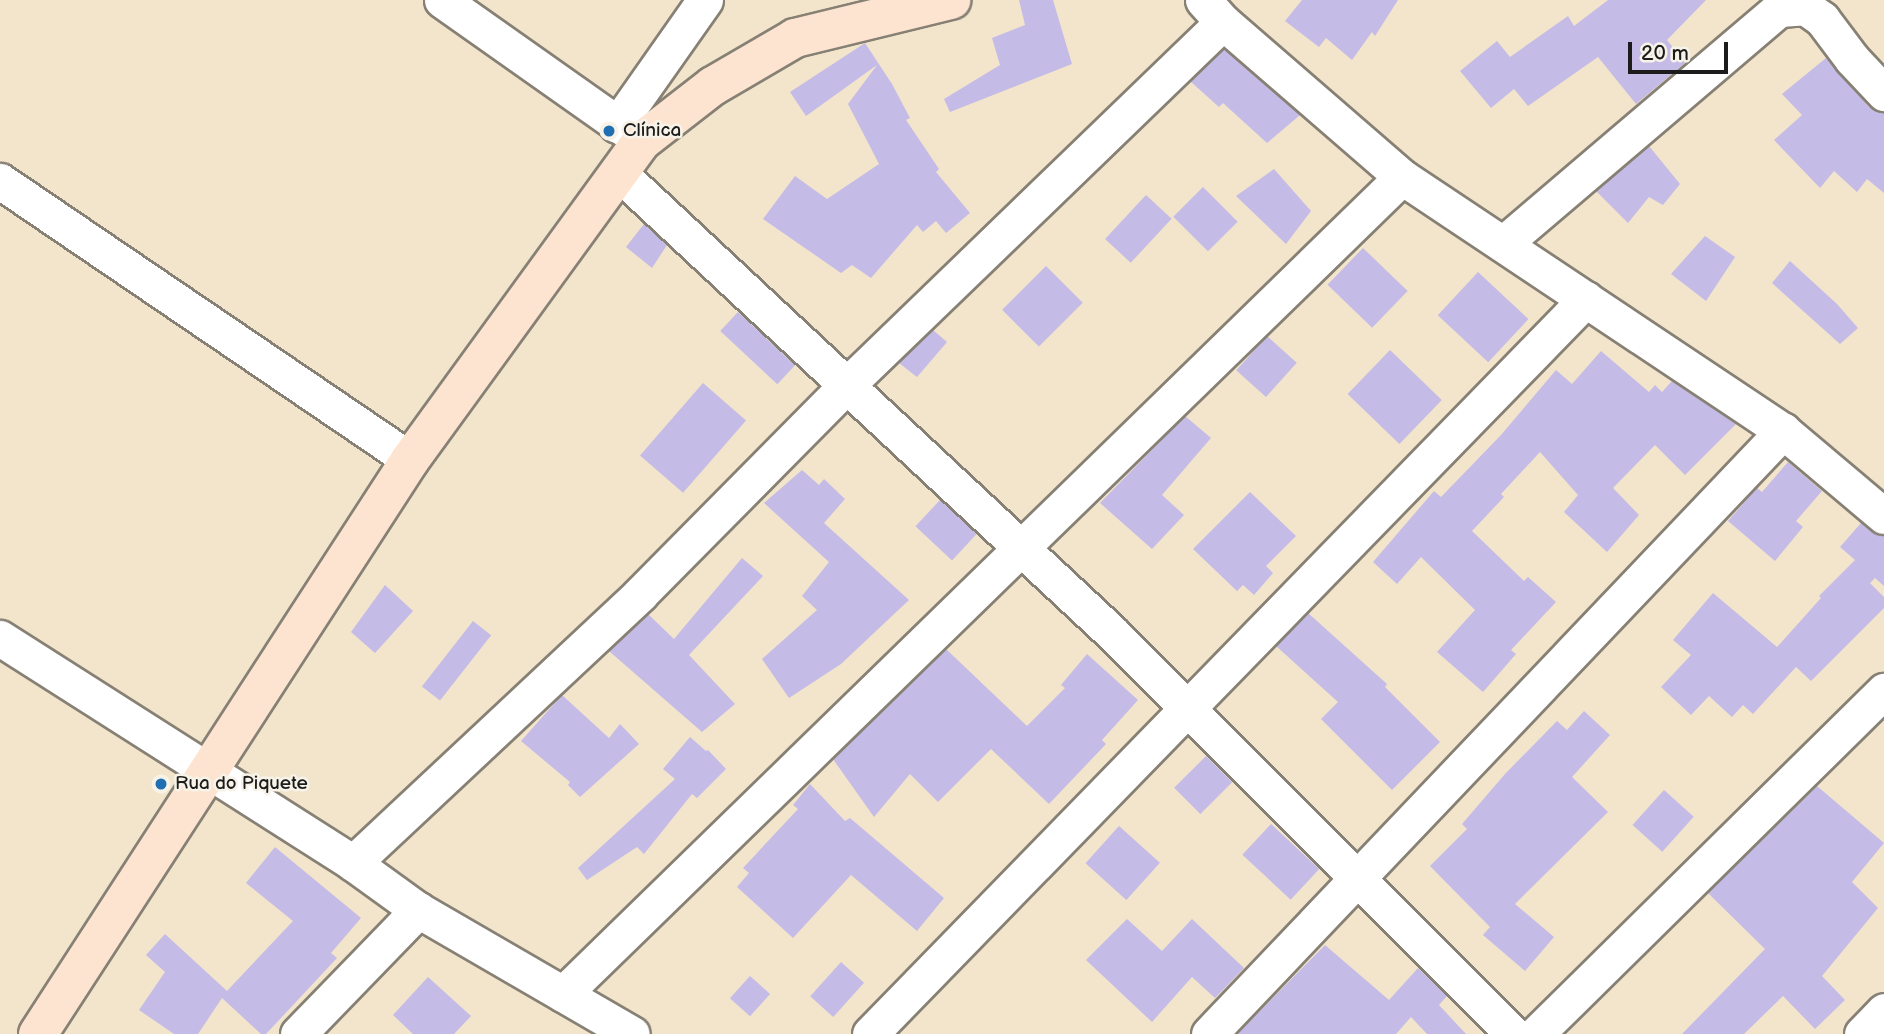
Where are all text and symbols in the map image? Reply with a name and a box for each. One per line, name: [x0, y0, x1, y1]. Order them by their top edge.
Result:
scale bar: [1632, 28, 1732, 72]
text: 20 m: [1641, 41, 1689, 66]
place label: Clínica: [623, 120, 681, 142]
marker: Clínica: [601, 123, 617, 139]
place label: Rua do Piquete: [175, 773, 308, 795]
marker: Rua do Piquete: [153, 776, 169, 792]

